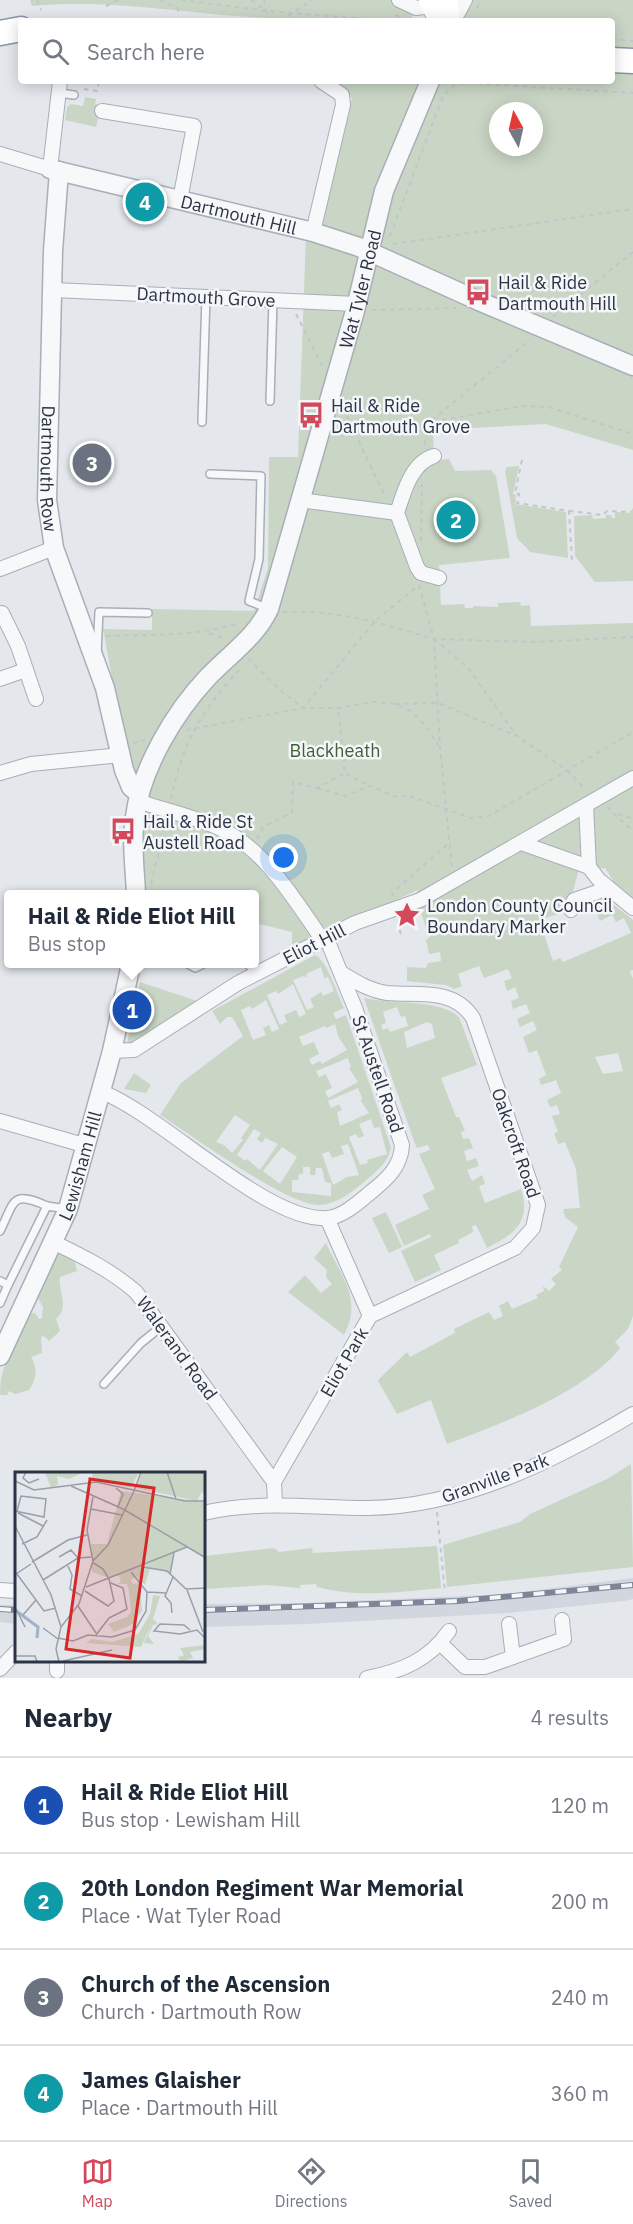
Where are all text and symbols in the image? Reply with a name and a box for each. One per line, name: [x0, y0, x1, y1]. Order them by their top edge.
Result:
search box: [18, 18, 615, 84]
icon: search: [39, 35, 72, 68]
text: Search here: [87, 37, 205, 66]
north arrow: [489, 102, 543, 156]
pin: 4: [126, 180, 164, 224]
street label: Dartmouth Hill: [178, 189, 299, 239]
street label: Wat Tyler Road: [333, 227, 386, 351]
place label: Hail & Ride Dartmouth Hill: [498, 271, 617, 315]
bus stop icon: Hail & Ride Dartmouth Hill: [463, 277, 493, 307]
street label: Dartmouth Grove: [136, 282, 276, 312]
place label: Hail & Ride Dartmouth Grove: [331, 394, 470, 438]
bus stop icon: Hail & Ride Dartmouth Grove: [296, 400, 326, 430]
street label: Dartmouth Row: [35, 405, 63, 534]
pin: 3: [72, 440, 112, 486]
pin: 2: [436, 498, 476, 542]
park label: Blackheath: [289, 739, 381, 762]
place label: Hail & Ride St Austell Road: [143, 810, 253, 854]
bus stop icon: Hail & Ride St Austell Road: [108, 816, 138, 846]
your location: [269, 843, 298, 872]
popup: [4, 890, 259, 968]
place label: London County Council Boundary Marker: [427, 894, 613, 938]
place icon: London County Council Boundary Marker: [392, 900, 422, 930]
text: Hail & Ride Eliot Hill: [28, 901, 235, 930]
street label: Eliot Hill: [279, 918, 349, 970]
text: Bus stop: [28, 930, 106, 957]
pin: 1: [112, 988, 152, 1032]
street label: St Austell Road: [347, 1012, 409, 1136]
street label: Oakcroft Road: [486, 1085, 546, 1201]
street label: Lewisham Hill: [53, 1108, 106, 1224]
street label: Walerand Road: [132, 1292, 222, 1404]
street label: Eliot Park: [315, 1322, 373, 1401]
street label: Granville Park: [438, 1448, 552, 1508]
inset map: [15, 1472, 206, 1663]
text: Nearby: [24, 1700, 112, 1734]
text: 4 results: [531, 1704, 609, 1731]
text: Hail & Ride Eliot Hill: [81, 1777, 288, 1806]
text: 1: [38, 1792, 50, 1819]
text: 120 m: [551, 1792, 609, 1819]
text: Bus stop · Lewisham Hill: [81, 1806, 300, 1833]
text: 20th London Regiment War Memorial: [81, 1873, 463, 1902]
text: 2: [38, 1888, 50, 1915]
text: 200 m: [551, 1888, 609, 1915]
text: Place · Wat Tyler Road: [81, 1902, 281, 1929]
text: Church of the Ascension: [81, 1969, 330, 1998]
text: 3: [38, 1984, 50, 2011]
text: 240 m: [551, 1984, 609, 2011]
text: Church · Dartmouth Row: [81, 1998, 301, 2025]
text: James Glaisher: [81, 2065, 241, 2094]
text: 4: [38, 2080, 50, 2107]
text: 360 m: [551, 2080, 609, 2107]
text: Place · Dartmouth Hill: [81, 2094, 278, 2121]
tab: Map: [81, 2155, 114, 2211]
tab: Directions: [275, 2155, 348, 2211]
tab: Saved: [509, 2155, 552, 2211]

